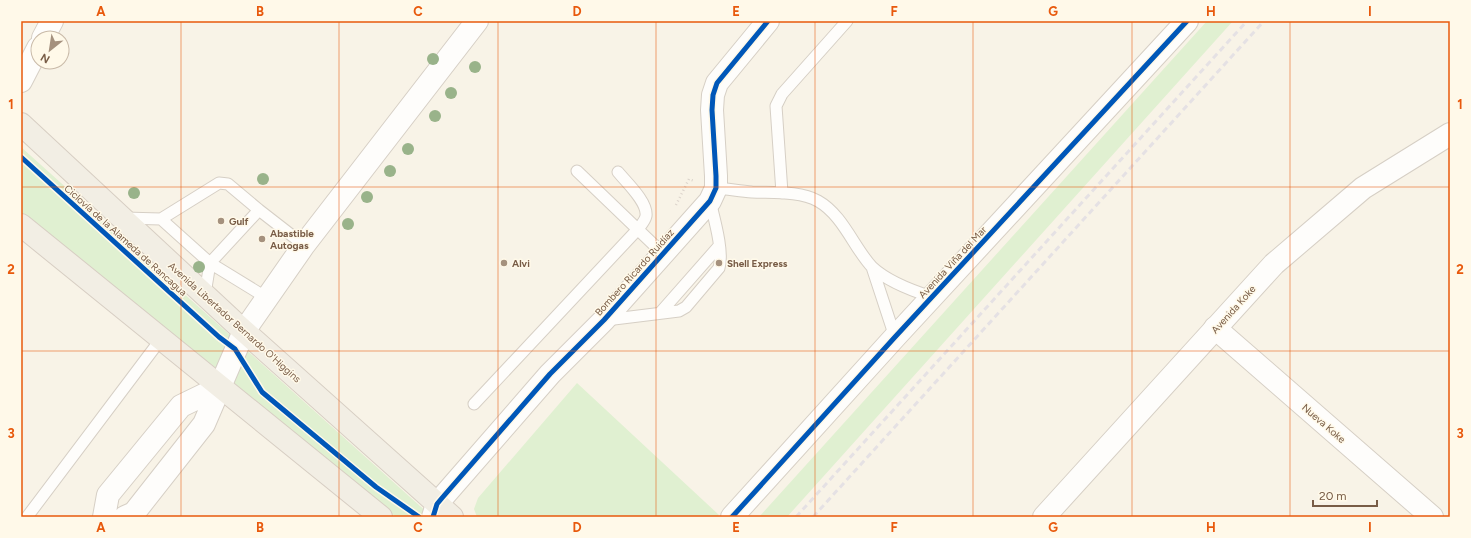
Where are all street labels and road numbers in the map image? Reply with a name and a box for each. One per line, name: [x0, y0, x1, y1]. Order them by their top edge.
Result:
street label: Ciclovía de la Alameda de Rancagua: [62, 182, 190, 299]
street label: Avenida Viña del Mar: [916, 223, 990, 301]
street label: Bombero Ricardo Ruidíaz: [592, 226, 677, 318]
street label: Avenida Libertador Bernardo O'Higgins: [166, 259, 304, 386]
street label: Avenida Koke: [1208, 282, 1259, 336]
street label: Nueva Koke: [1299, 401, 1348, 446]

